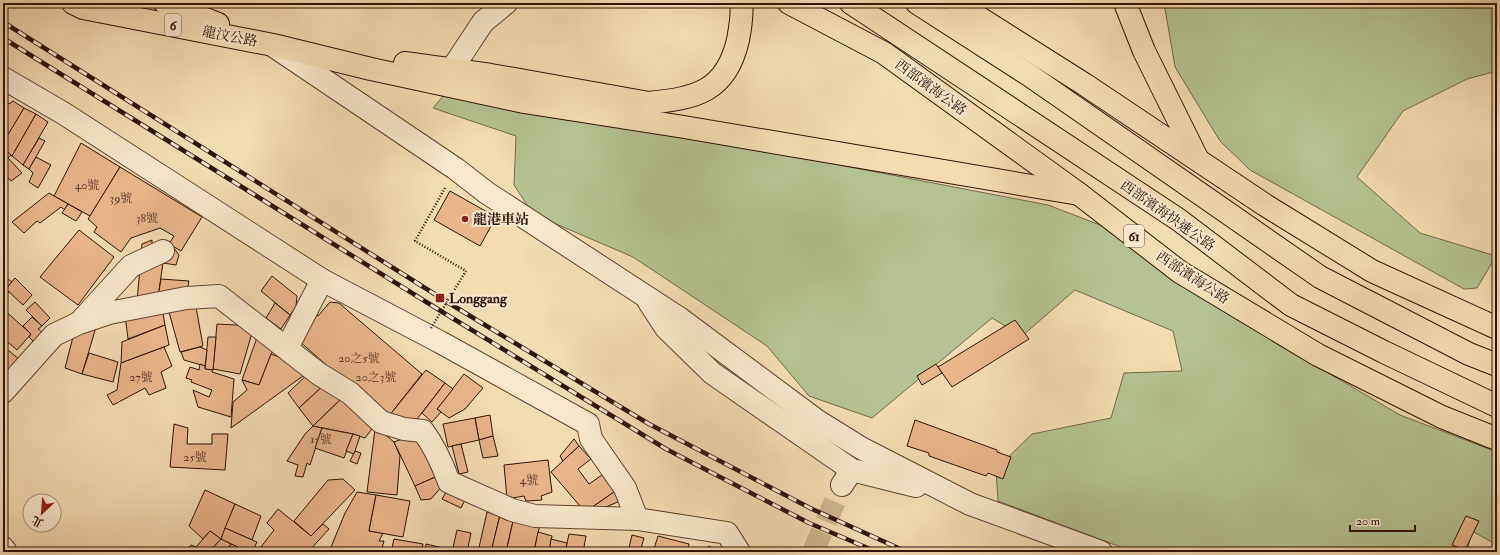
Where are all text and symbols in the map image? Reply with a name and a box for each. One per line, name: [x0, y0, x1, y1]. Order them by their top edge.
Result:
road number: 6: [165, 14, 181, 36]
street label: 龍汶公路: [201, 23, 259, 50]
street label: 西部濱海公路: [892, 56, 970, 119]
street label: 西部濱海快速公路: [1117, 176, 1218, 254]
house number: 40號: [75, 178, 99, 193]
house number: 39號: [110, 191, 132, 206]
house number: 38號: [136, 211, 158, 226]
place label: 龍港車站: [473, 211, 529, 228]
marker: 龍港車站: [460, 214, 470, 224]
road number: 61: [1124, 225, 1144, 247]
street label: 西部濱海公路: [1153, 247, 1233, 307]
place label: Longgang: [449, 290, 508, 308]
marker: Longgang: [434, 292, 446, 304]
house number: 20之5號: [338, 351, 380, 366]
house number: 27號: [129, 370, 153, 385]
house number: 20之3號: [356, 370, 396, 385]
house number: 15號: [310, 432, 332, 447]
house number: 25號: [183, 450, 207, 465]
house number: 4號: [520, 473, 538, 488]
north arrow: [22, 493, 62, 533]
scale bar: [1350, 507, 1415, 533]
text: 北: [30, 513, 46, 530]
text: 20 m: [1356, 514, 1381, 529]

